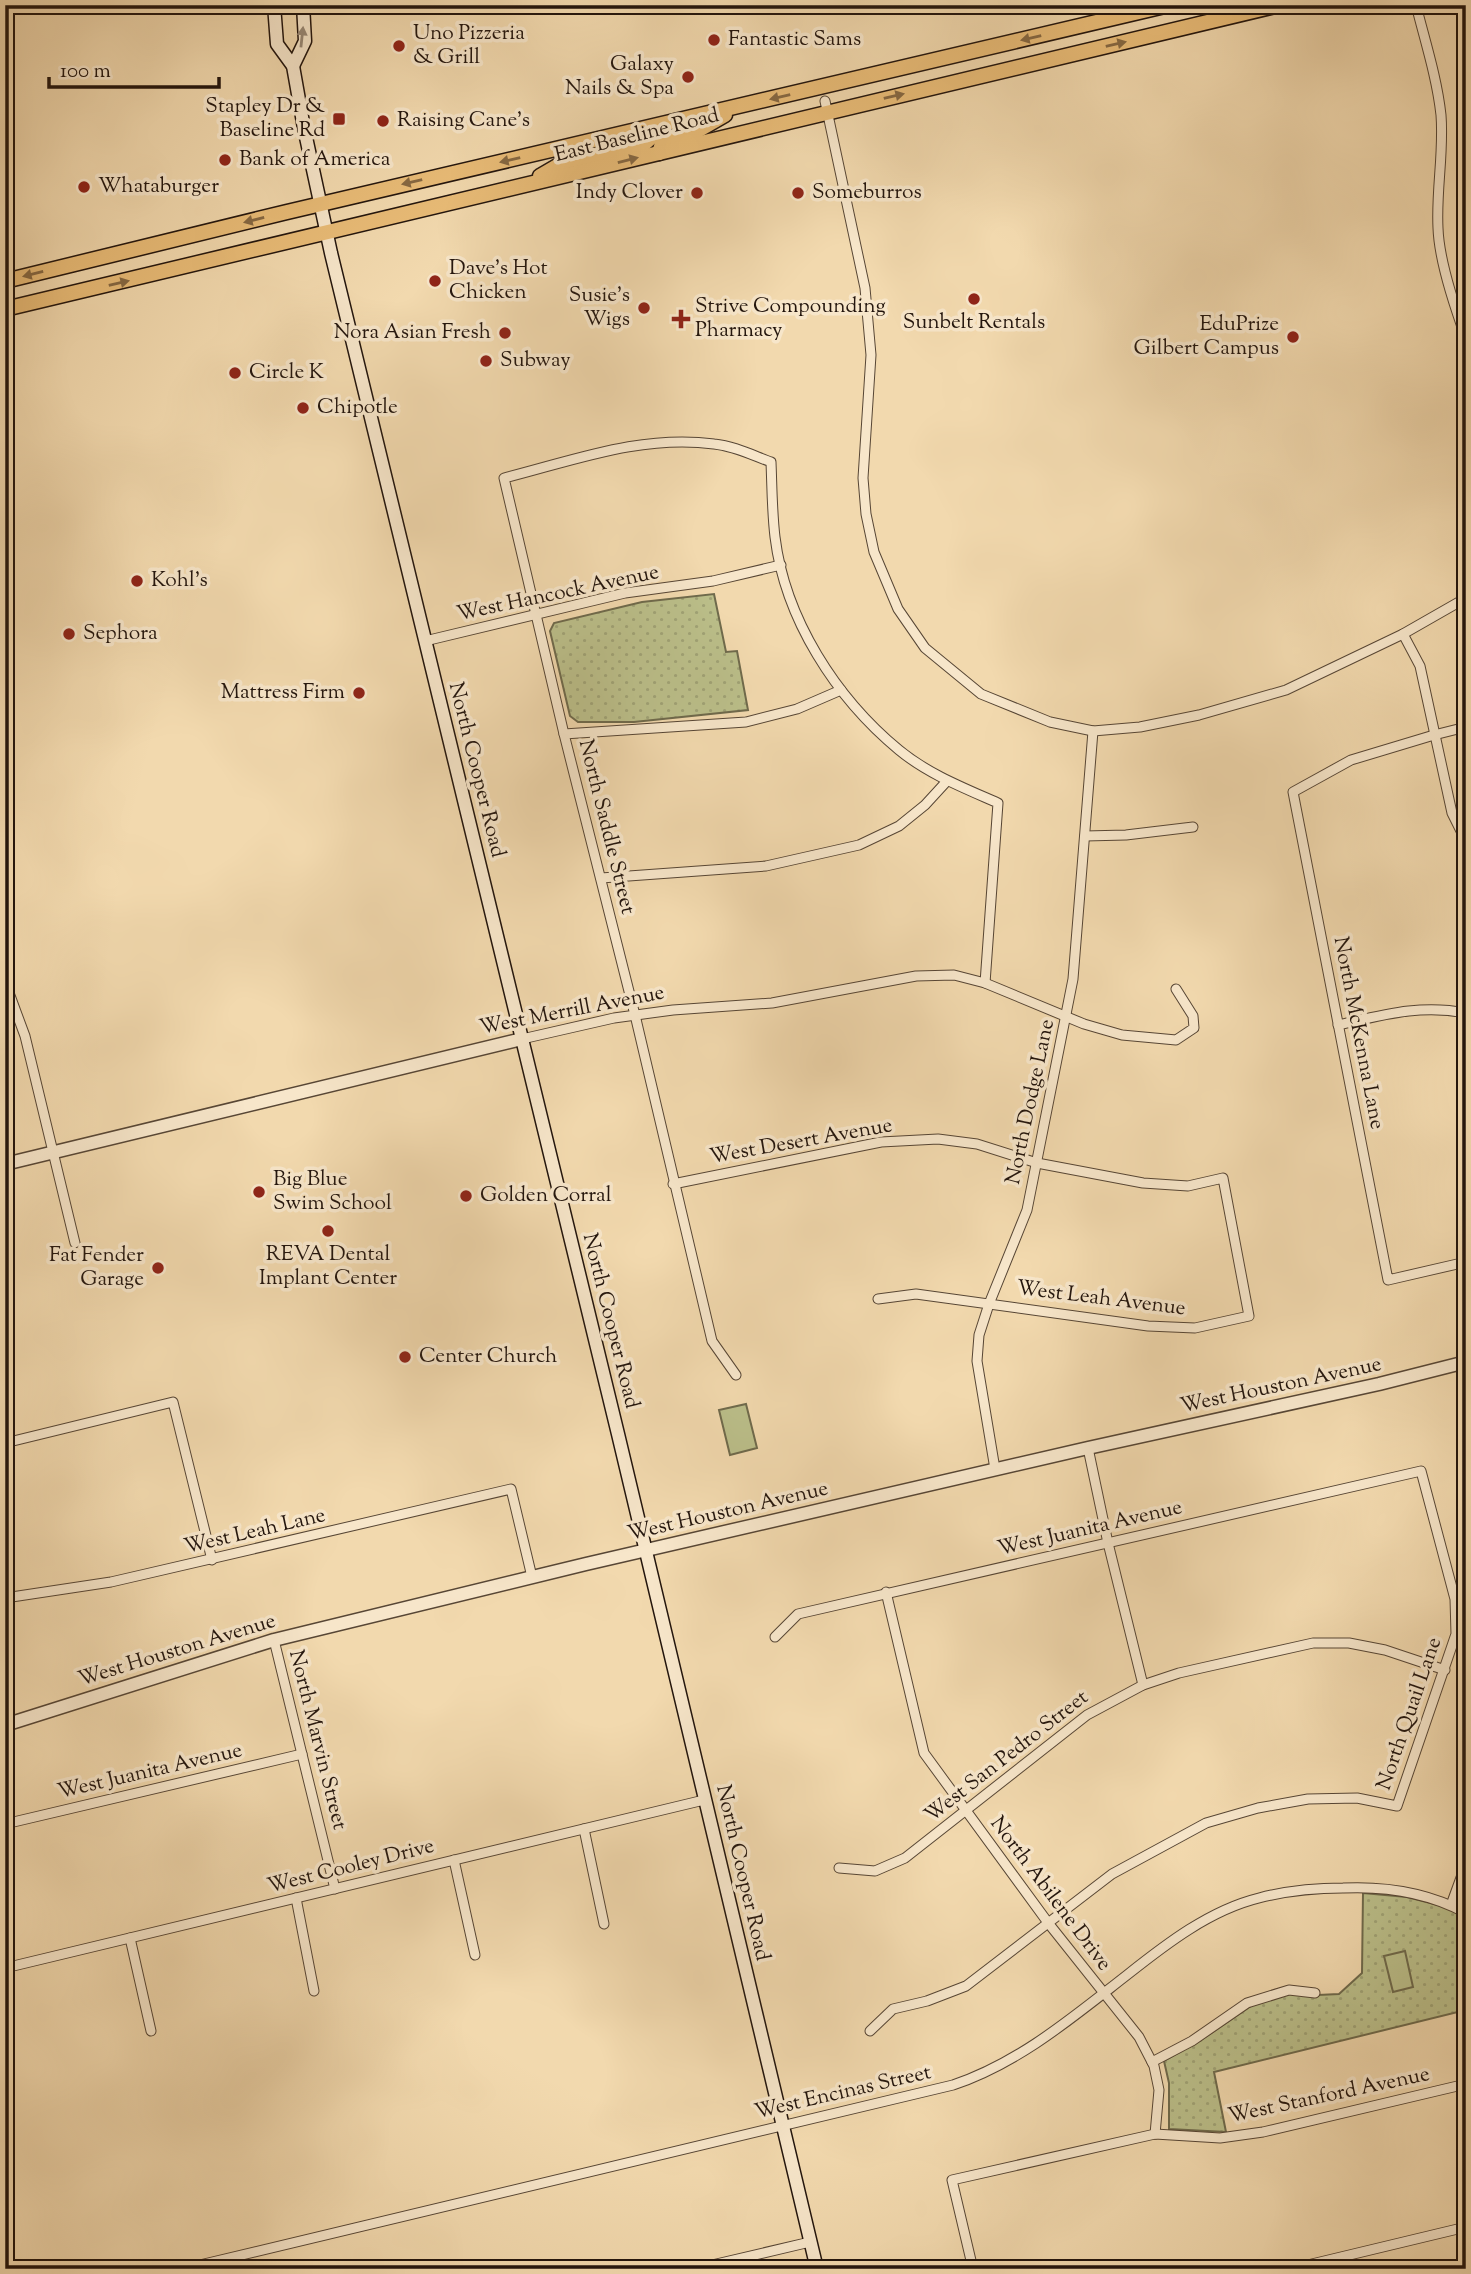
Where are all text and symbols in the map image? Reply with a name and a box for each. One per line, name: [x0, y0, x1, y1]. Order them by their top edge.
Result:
place label: Uno Pizzeria & Grill: [413, 19, 525, 73]
place label: Fantastic Sams: [728, 25, 861, 55]
one-way arrow: [297, 26, 308, 48]
marker: Fantastic Sams: [706, 32, 722, 48]
one-way arrow: [1020, 33, 1042, 44]
marker: Uno Pizzeria & Grill: [391, 38, 407, 54]
one-way arrow: [1105, 38, 1127, 49]
scale bar: [49, 46, 219, 90]
place label: Galaxy Nails & Spa: [565, 50, 675, 104]
text: 100 m: [60, 57, 111, 87]
marker: Galaxy Nails & Spa: [680, 69, 696, 85]
one-way arrow: [884, 90, 906, 101]
place label: Stapley Dr & Baseline Rd: [205, 92, 325, 146]
one-way arrow: [769, 92, 791, 103]
street label: East Baseline Road: [552, 101, 723, 171]
place label: Raising Cane's: [397, 106, 530, 136]
marker: Stapley Dr & Baseline Rd: [331, 111, 347, 127]
marker: Raising Cane's: [375, 113, 391, 129]
place label: Bank of America: [239, 145, 391, 175]
marker: Bank of America: [217, 152, 233, 168]
one-way arrow: [499, 154, 521, 165]
one-way arrow: [617, 154, 639, 165]
place label: Whataburger: [98, 172, 219, 202]
one-way arrow: [401, 177, 423, 188]
place label: Indy Clover: [576, 178, 683, 208]
place label: Someburros: [812, 178, 922, 208]
marker: Whataburger: [76, 179, 92, 195]
marker: Indy Clover: [689, 185, 705, 201]
marker: Someburros: [790, 185, 806, 201]
one-way arrow: [243, 215, 265, 226]
place label: Dave's Hot Chicken: [449, 254, 548, 308]
one-way arrow: [22, 269, 44, 280]
marker: Dave's Hot Chicken: [427, 273, 443, 289]
one-way arrow: [108, 277, 130, 288]
place label: Susie's Wigs: [569, 281, 630, 335]
marker: Sunbelt Rentals: [966, 291, 982, 307]
place label: Strive Compounding Pharmacy: [695, 292, 886, 346]
marker: Susie's Wigs: [636, 300, 652, 316]
place label: Sunbelt Rentals: [903, 308, 1045, 338]
place label: EduPrize Gilbert Campus: [1134, 310, 1279, 364]
marker: Strive Compounding Pharmacy: [673, 311, 689, 327]
place label: Nora Asian Fresh: [334, 318, 491, 348]
marker: Nora Asian Fresh: [497, 325, 513, 341]
marker: EduPrize Gilbert Campus: [1285, 329, 1301, 345]
place label: Subway: [500, 346, 571, 376]
marker: Subway: [478, 353, 494, 369]
place label: Circle K: [249, 358, 324, 388]
marker: Circle K: [227, 365, 243, 381]
place label: Chipotle: [317, 393, 398, 423]
marker: Chipotle: [295, 400, 311, 416]
street label: West Hancock Avenue: [454, 558, 662, 630]
place label: Kohl's: [151, 566, 208, 596]
marker: Kohl's: [129, 573, 145, 589]
place label: Sephora: [83, 619, 158, 649]
marker: Sephora: [61, 626, 77, 642]
place label: Mattress Firm: [221, 678, 345, 708]
street label: North Cooper Road: [440, 679, 512, 861]
marker: Mattress Firm: [351, 685, 367, 701]
street label: North Saddle Street: [570, 736, 642, 918]
street label: North McKenna Lane: [1325, 934, 1391, 1132]
street label: West Merrill Avenue: [477, 978, 667, 1044]
street label: North Dodge Lane: [999, 1017, 1063, 1187]
street label: West Desert Avenue: [707, 1111, 895, 1173]
place label: Big Blue Swim School: [273, 1165, 392, 1219]
place label: Golden Corral: [480, 1181, 612, 1211]
marker: Big Blue Swim School: [251, 1184, 267, 1200]
marker: Golden Corral: [458, 1188, 474, 1204]
marker: REVA Dental Implant Center: [320, 1223, 336, 1239]
street label: North Cooper Road: [574, 1230, 646, 1412]
place label: REVA Dental Implant Center: [259, 1240, 397, 1294]
place label: Fat Fender Garage: [49, 1241, 144, 1295]
marker: Fat Fender Garage: [150, 1260, 166, 1276]
street label: West Leah Avenue: [1015, 1274, 1187, 1324]
place label: Center Church: [419, 1342, 557, 1372]
marker: Center Church: [397, 1349, 413, 1365]
street label: West Houston Avenue: [1178, 1350, 1384, 1422]
street label: West Houston Avenue: [625, 1474, 831, 1550]
street label: West Juanita Avenue: [995, 1493, 1185, 1565]
street label: West Leah Lane: [181, 1501, 329, 1563]
street label: West Houston Avenue: [75, 1607, 279, 1695]
street label: North Quail Lane: [1370, 1634, 1450, 1794]
street label: North Marvin Street: [280, 1647, 354, 1833]
street label: West San Pedro Street: [919, 1683, 1095, 1831]
street label: West Juanita Avenue: [55, 1736, 245, 1808]
street label: North Cooper Road: [707, 1782, 777, 1964]
street label: North Abilene Drive: [982, 1810, 1118, 1978]
street label: West Cooley Drive: [265, 1832, 437, 1902]
street label: West Encinas Street: [752, 2058, 934, 2128]
street label: West Stanford Avenue: [1225, 2060, 1433, 2132]

